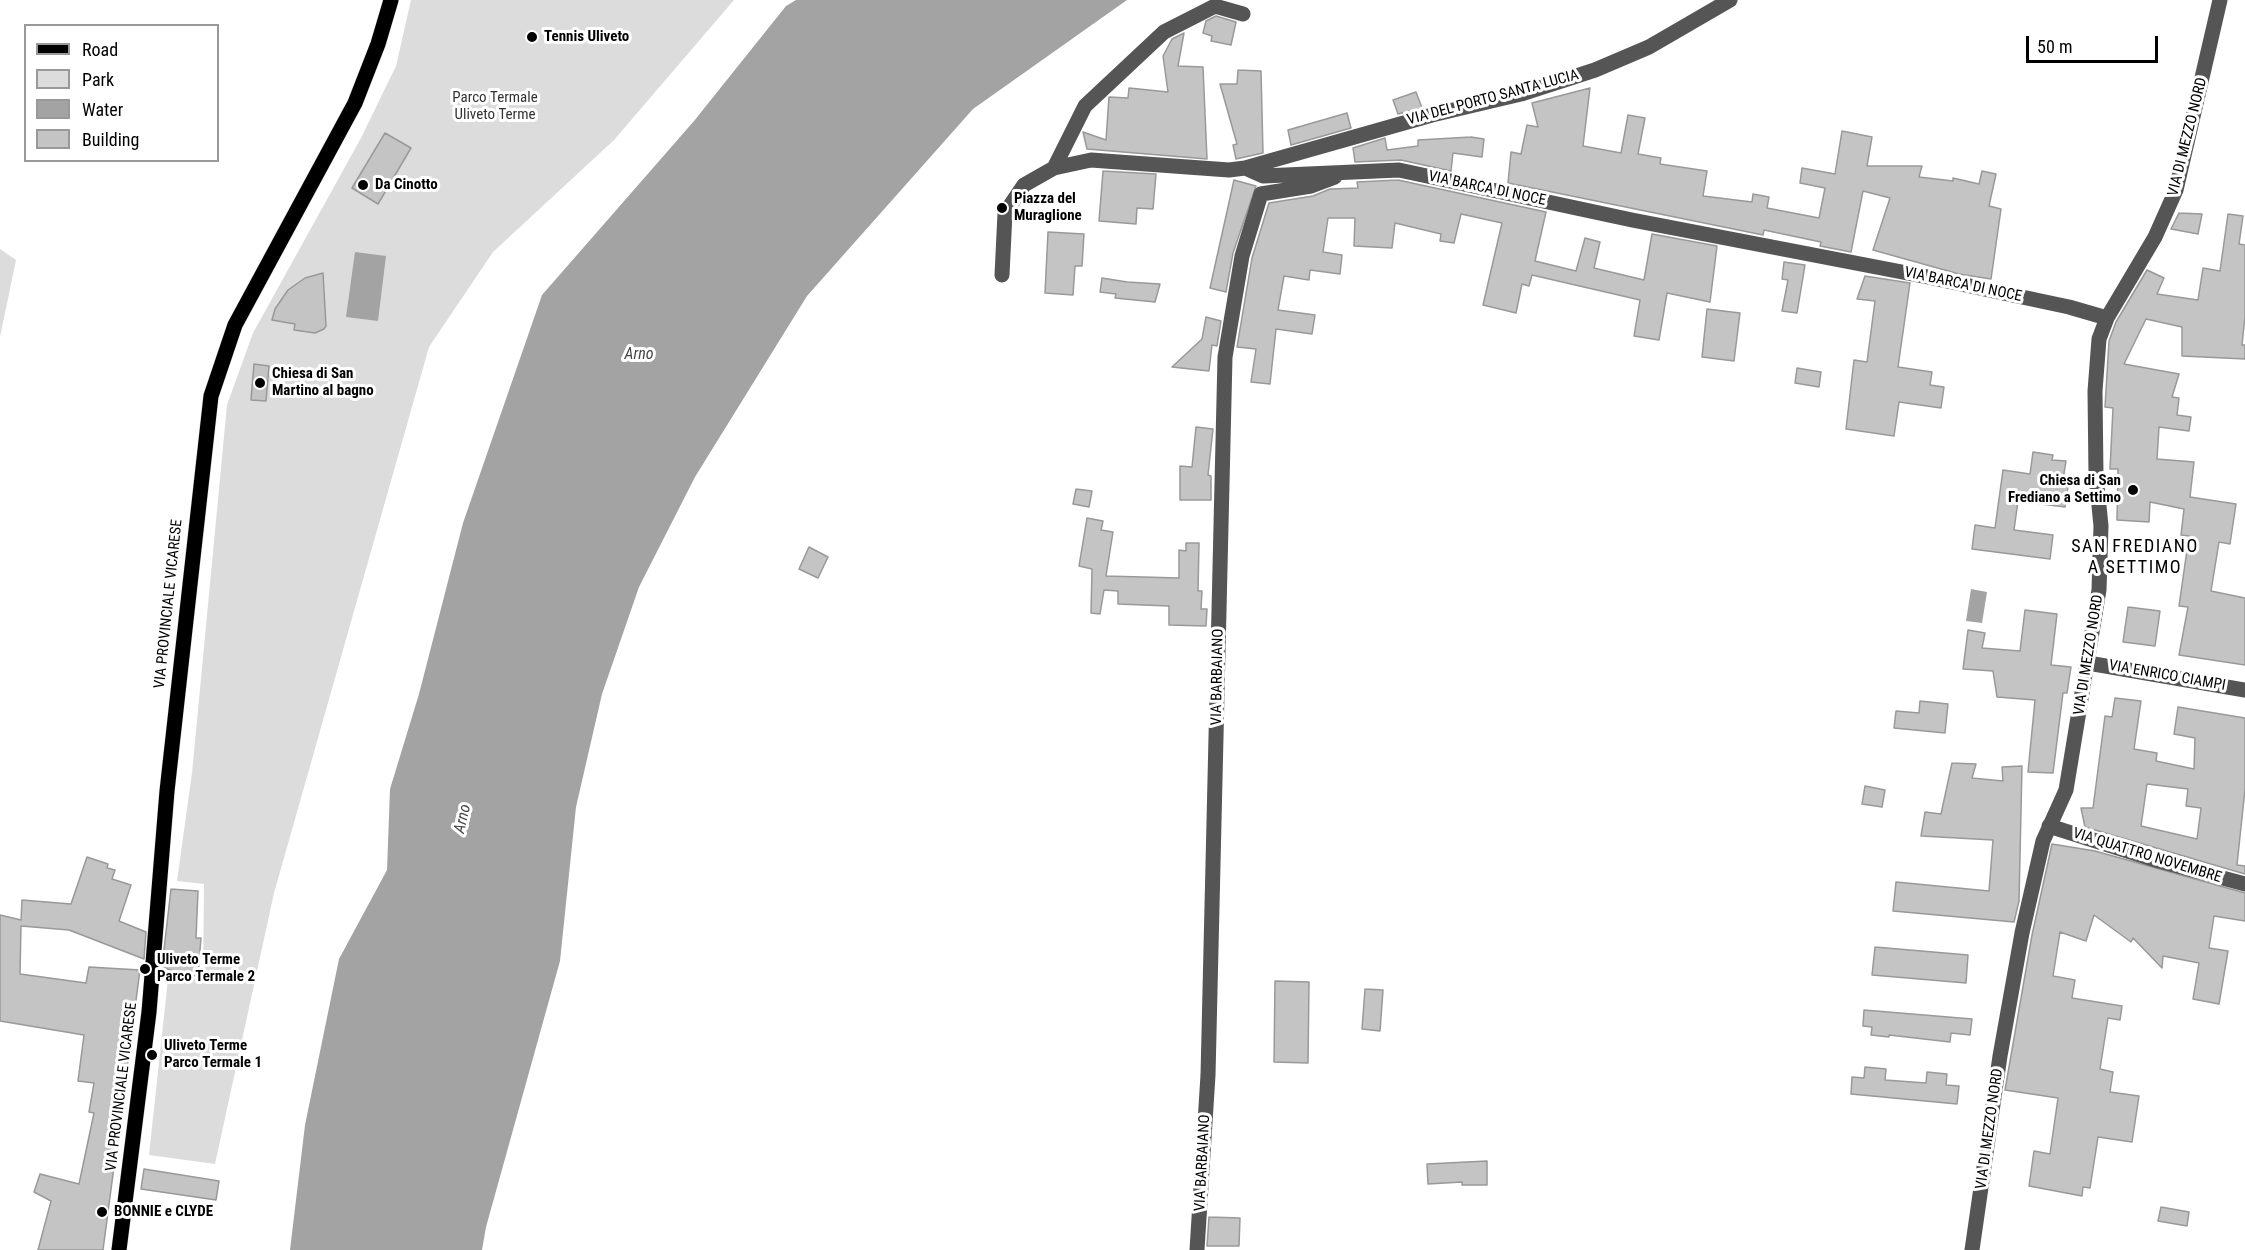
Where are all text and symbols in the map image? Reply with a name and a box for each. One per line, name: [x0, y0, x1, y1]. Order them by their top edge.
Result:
legend: [24, 24, 219, 162]
scale bar: [2029, 24, 2161, 62]
place label: Tennis Uliveto: [544, 28, 629, 46]
marker: Tennis Uliveto: [525, 30, 539, 44]
text: 50 m: [2037, 36, 2072, 57]
text: Road: [82, 39, 118, 60]
street label: VIA DEL PORTO SANTA LUCIA: [1405, 66, 1581, 130]
text: Park: [82, 69, 114, 90]
street label: VIA DI MEZZO NORD: [2165, 76, 2211, 198]
park label: Parco Termale Uliveto Terme: [452, 89, 538, 124]
text: Water: [82, 99, 123, 120]
text: Building: [82, 129, 139, 150]
street label: VIA BARCA DI NOCE: [1427, 168, 1547, 210]
place label: Da Cinotto: [375, 176, 438, 194]
marker: Da Cinotto: [356, 178, 370, 192]
place label: Piazza del Muraglione: [1014, 190, 1082, 225]
marker: Piazza del Muraglione: [995, 201, 1009, 215]
street label: VIA BARCA DI NOCE: [1903, 264, 2023, 306]
water label: Arno: [625, 345, 653, 365]
place label: Chiesa di San Martino al bagno: [272, 365, 374, 400]
marker: Chiesa di San Martino al bagno: [253, 376, 267, 390]
place label: Chiesa di San Frediano a Settimo: [2008, 472, 2121, 507]
marker: Chiesa di San Frediano a Settimo: [2126, 483, 2140, 497]
street label: VIA PROVINCIALE VICARESE: [151, 519, 187, 689]
district label: SAN FREDIANO A SETTIMO: [2071, 536, 2199, 578]
street label: VIA DI MEZZO NORD: [2071, 593, 2107, 717]
street label: VIA BARBAIANO: [1208, 628, 1228, 726]
street label: VIA ENRICO CIAMPI: [2107, 657, 2227, 695]
water label: Arno: [450, 803, 476, 835]
street label: VIA QUATTRO NOVEMBRE: [2071, 825, 2223, 887]
place label: Uliveto Terme Parco Termale 2: [157, 951, 255, 986]
marker: Uliveto Terme Parco Termale 2: [138, 962, 152, 976]
street label: VIA PROVINCIALE VICARESE: [103, 1002, 141, 1172]
place label: Uliveto Terme Parco Termale 1: [164, 1037, 262, 1072]
marker: Uliveto Terme Parco Termale 1: [145, 1048, 159, 1062]
street label: VIA DI MEZZO NORD: [1973, 1067, 2007, 1191]
street label: VIA BARBAIANO: [1191, 1114, 1215, 1212]
place label: BONNIE e CLYDE: [114, 1203, 213, 1221]
marker: BONNIE e CLYDE: [95, 1205, 109, 1219]

